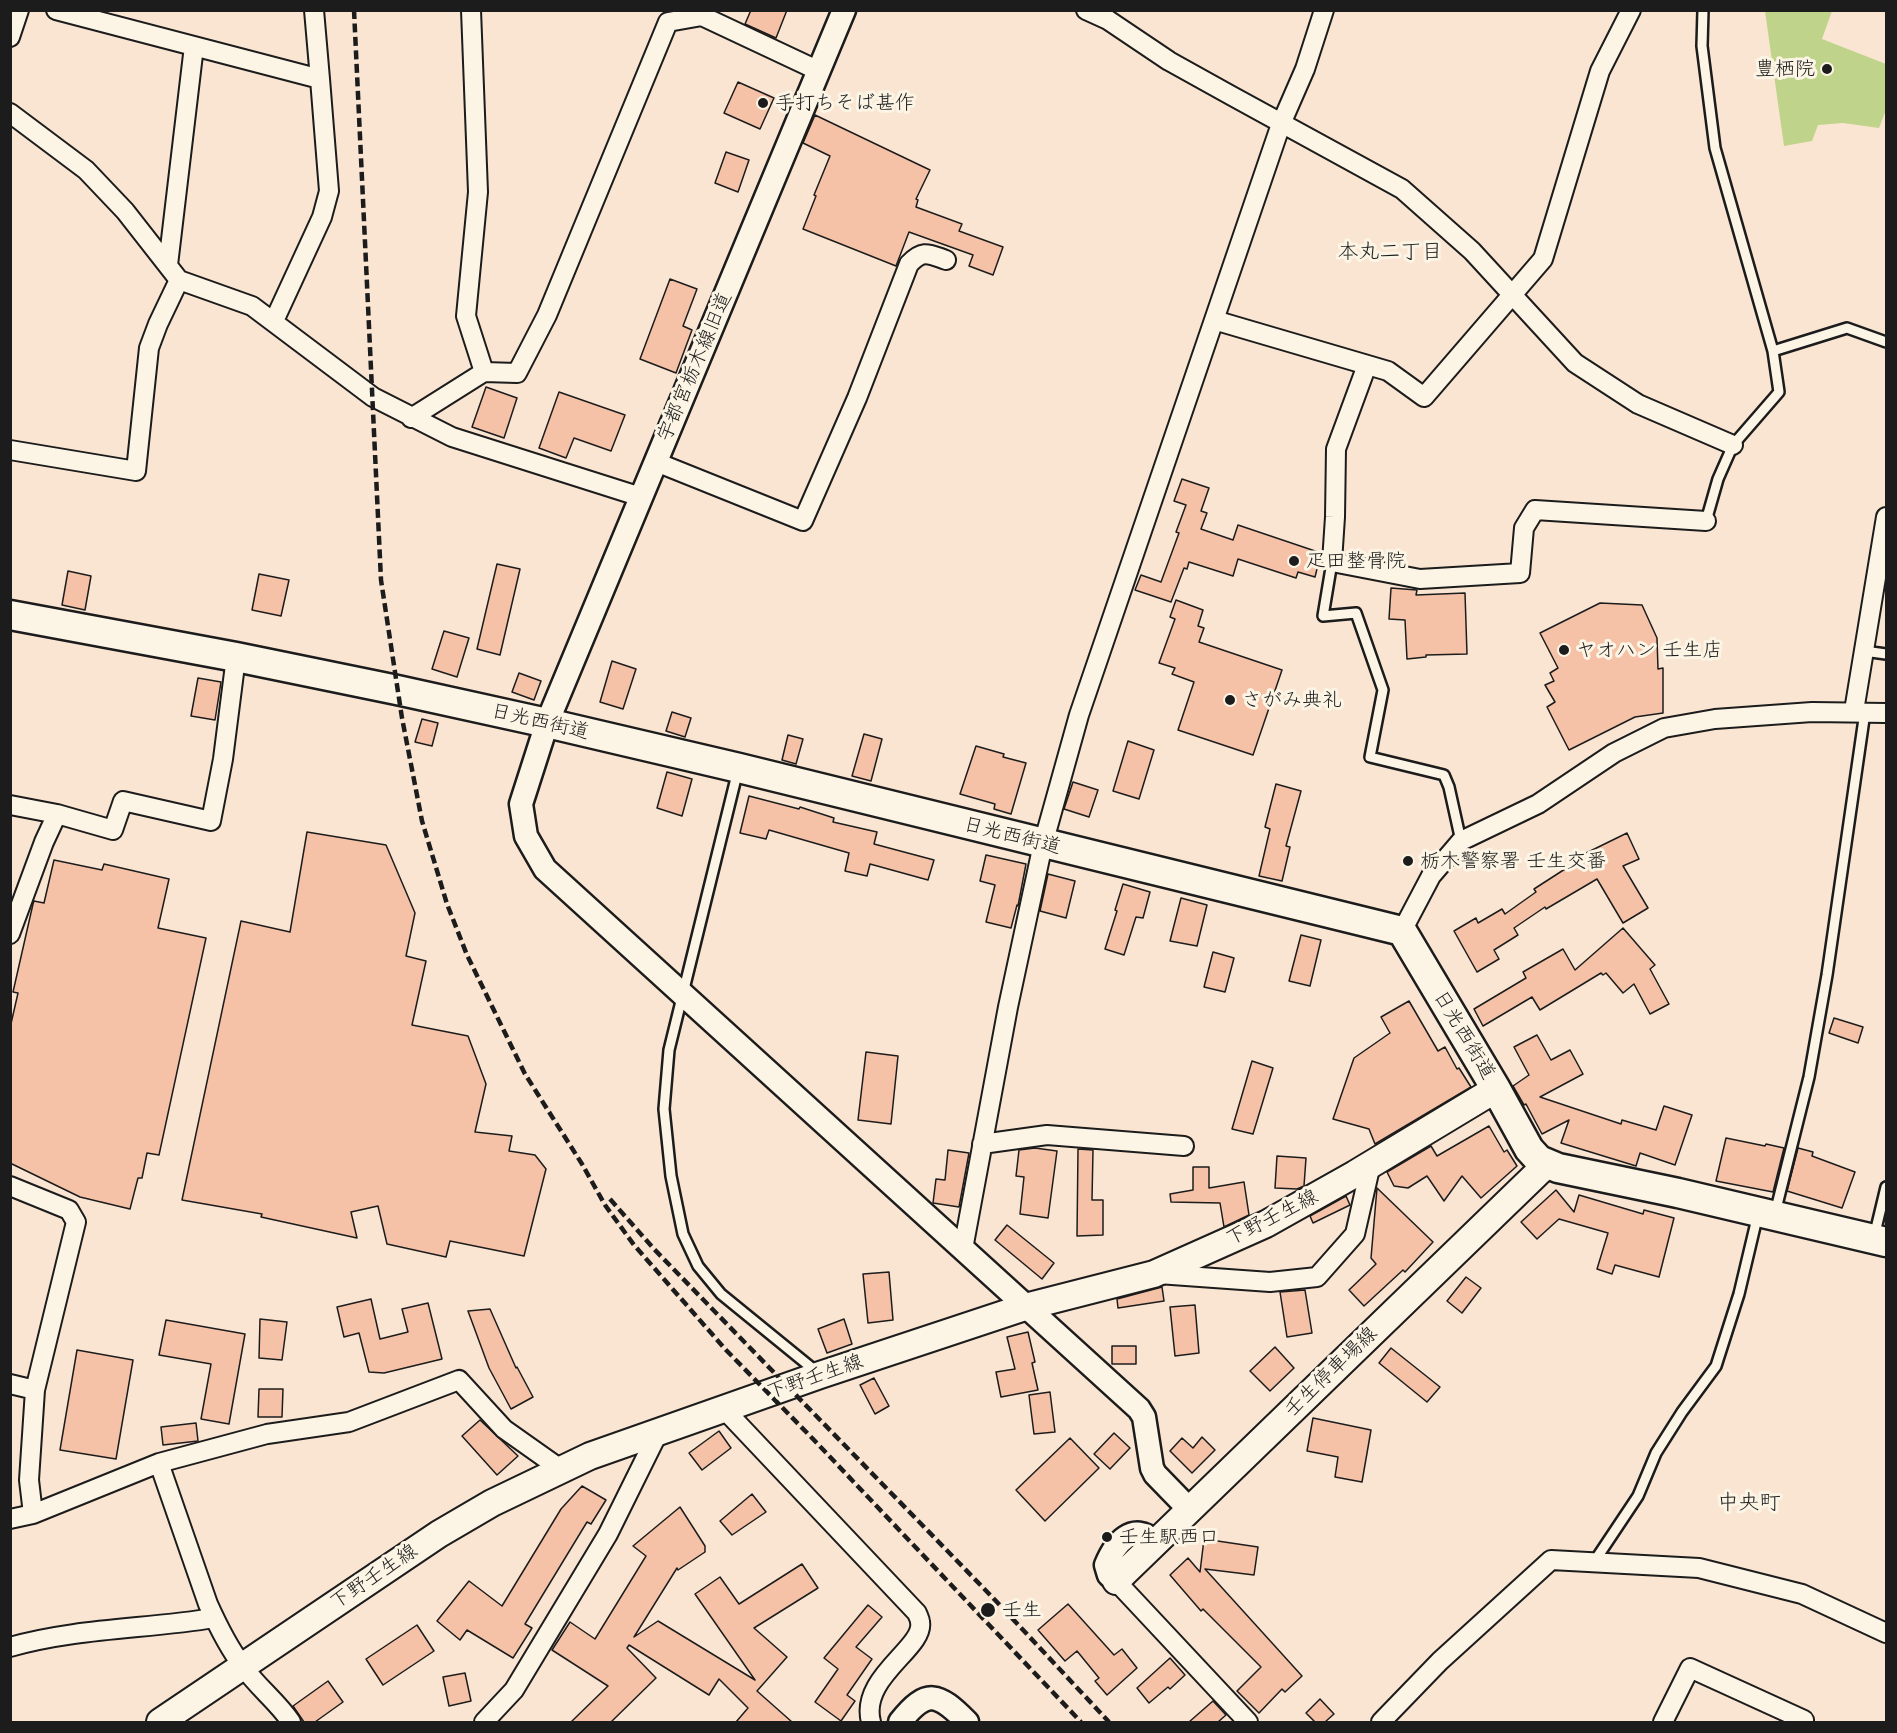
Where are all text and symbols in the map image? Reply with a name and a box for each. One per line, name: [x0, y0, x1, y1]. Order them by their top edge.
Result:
place label: 豊栖院: [1755, 57, 1815, 81]
marker: 豊栖院: [1820, 62, 1834, 76]
place label: 手打ちそば甚作: [775, 91, 915, 115]
marker: 手打ちそば甚作: [756, 96, 770, 110]
district label: 本丸二丁目: [1338, 239, 1442, 265]
street label: 宇都宮栃木線旧道: [653, 289, 737, 445]
place label: 疋田整骨院: [1306, 549, 1406, 573]
marker: 疋田整骨院: [1287, 554, 1301, 568]
place label: ヤオハン 壬生店: [1576, 638, 1722, 662]
marker: ヤオハン 壬生店: [1557, 643, 1571, 657]
place label: さがみ典礼: [1242, 688, 1342, 712]
marker: さがみ典礼: [1223, 693, 1237, 707]
street label: 日光西街道: [489, 699, 591, 745]
street label: 日光西街道: [961, 812, 1063, 860]
place label: 栃木警察署 壬生交番: [1420, 849, 1606, 873]
marker: 栃木警察署 壬生交番: [1401, 854, 1415, 868]
street label: 日光西街道: [1428, 986, 1500, 1084]
street label: 下野壬生線: [1222, 1185, 1322, 1251]
street label: 壬生停車場線: [1280, 1322, 1382, 1422]
street label: 下野壬生線: [764, 1349, 866, 1405]
district label: 中央町: [1718, 1490, 1780, 1516]
place label: 壬生駅西口: [1119, 1525, 1219, 1549]
marker: 壬生駅西口: [1100, 1530, 1114, 1544]
street label: 下野壬生線: [326, 1539, 422, 1615]
place label: 壬生: [1002, 1598, 1042, 1622]
marker: 壬生: [979, 1601, 997, 1619]

